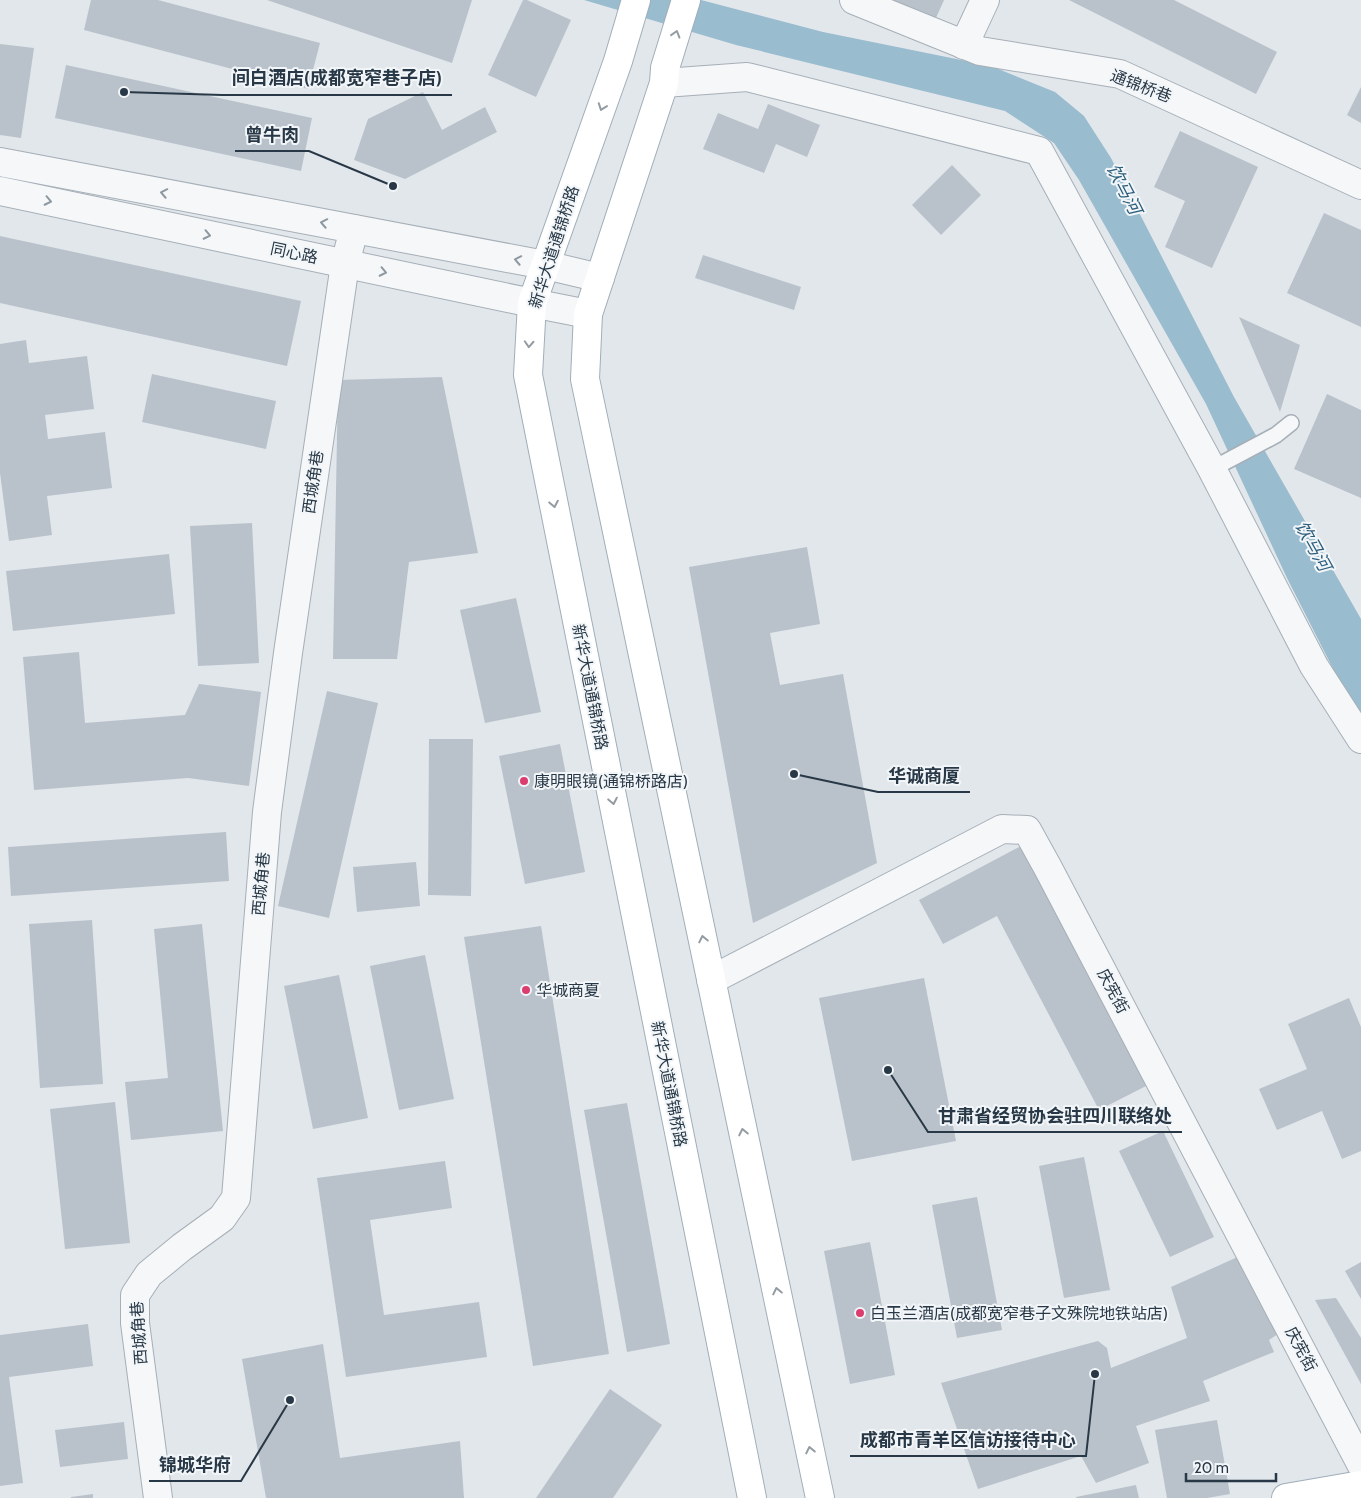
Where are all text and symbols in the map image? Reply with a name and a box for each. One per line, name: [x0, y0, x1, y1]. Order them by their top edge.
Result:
one-way arrow: [670, 30, 680, 39]
callout: 间白酒店(成都宽窄巷子店): [222, 62, 452, 95]
street label: 通锦桥巷: [1108, 66, 1174, 106]
text: 间白酒店(成都宽窄巷子店): [232, 67, 442, 89]
one-way arrow: [598, 102, 608, 110]
callout: 曾牛肉: [235, 118, 309, 151]
text: 曾牛肉: [245, 124, 299, 146]
water label: 饮马河: [1102, 160, 1147, 221]
street label: 新华大道通锦桥路: [525, 183, 583, 311]
one-way arrow: [160, 189, 169, 199]
one-way arrow: [43, 195, 52, 206]
one-way arrow: [320, 219, 329, 229]
one-way arrow: [202, 229, 211, 239]
street label: 同心路: [269, 239, 319, 267]
one-way arrow: [514, 255, 523, 265]
one-way arrow: [378, 266, 387, 277]
one-way arrow: [524, 341, 535, 349]
street label: 西城角巷: [299, 449, 327, 515]
one-way arrow: [548, 500, 558, 509]
water label: 饮马河: [1290, 517, 1337, 578]
street label: 新华大道通锦桥路: [568, 622, 612, 752]
callout: 华诚商厦: [878, 759, 970, 792]
text: 华诚商厦: [888, 765, 960, 787]
place label: 康明眼镜(通锦桥路店): [534, 772, 688, 791]
marker: 康明眼镜(通锦桥路店): [518, 775, 530, 787]
one-way arrow: [607, 796, 618, 805]
street label: 西城角巷: [249, 851, 273, 917]
one-way arrow: [698, 935, 708, 943]
street label: 庆宪街: [1093, 965, 1133, 1017]
place label: 华城商夏: [536, 981, 600, 1000]
marker: 华城商夏: [520, 984, 532, 996]
street label: 新华大道通锦桥路: [647, 1019, 691, 1149]
callout: 甘肃省经贸协会驻四川联络处: [928, 1099, 1182, 1132]
text: 甘肃省经贸协会驻四川联络处: [938, 1105, 1172, 1127]
one-way arrow: [738, 1128, 749, 1137]
one-way arrow: [772, 1287, 783, 1296]
street label: 西城角巷: [127, 1300, 151, 1366]
place label: 白玉兰酒店(成都宽窄巷子文殊院地铁站店): [870, 1304, 1168, 1323]
marker: 白玉兰酒店(成都宽窄巷子文殊院地铁站店): [854, 1307, 866, 1319]
street label: 庆宪街: [1281, 1323, 1321, 1375]
callout: 成都市青羊区信访接待中心: [850, 1423, 1086, 1456]
text: 成都市青羊区信访接待中心: [860, 1429, 1076, 1451]
one-way arrow: [805, 1446, 816, 1455]
callout: 锦城华府: [149, 1448, 241, 1481]
scale bar: [1186, 1450, 1276, 1482]
text: 锦城华府: [159, 1454, 231, 1476]
text: 20 m: [1194, 1459, 1229, 1477]

